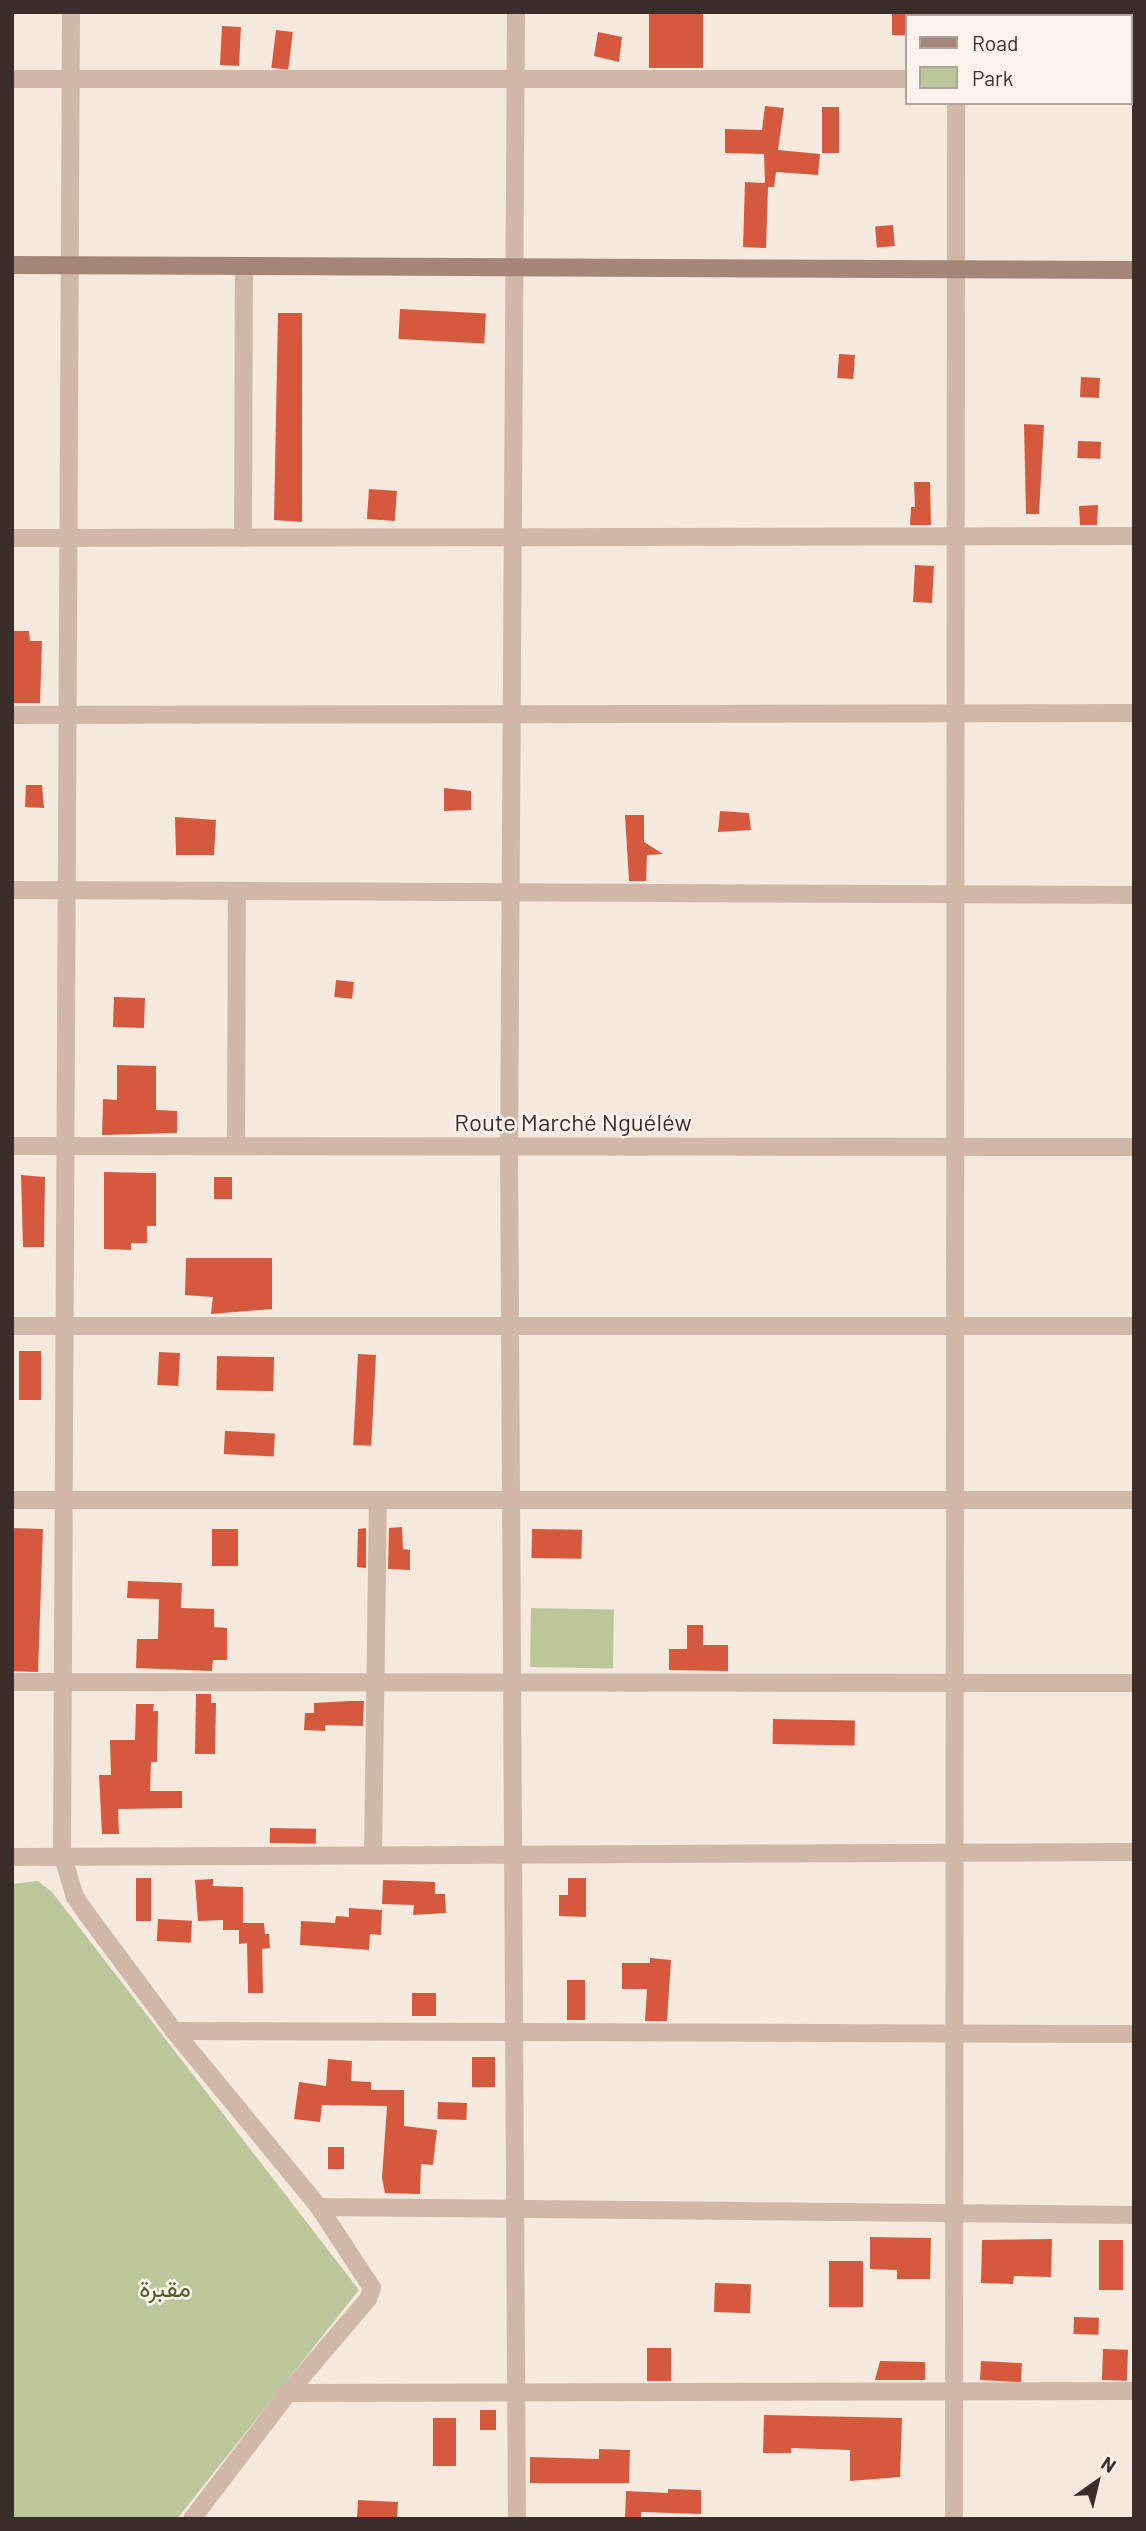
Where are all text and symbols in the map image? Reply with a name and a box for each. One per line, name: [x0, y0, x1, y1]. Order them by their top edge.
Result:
legend: [904, 14, 1132, 105]
text: Road: [972, 30, 1018, 55]
text: Park: [972, 65, 1013, 90]
street label: Route Marché Nguéléw: [454, 1108, 692, 1136]
park label: مقبرة: [139, 2274, 191, 2302]
north arrow: [1062, 2447, 1132, 2517]
text: N: [1097, 2451, 1121, 2477]

